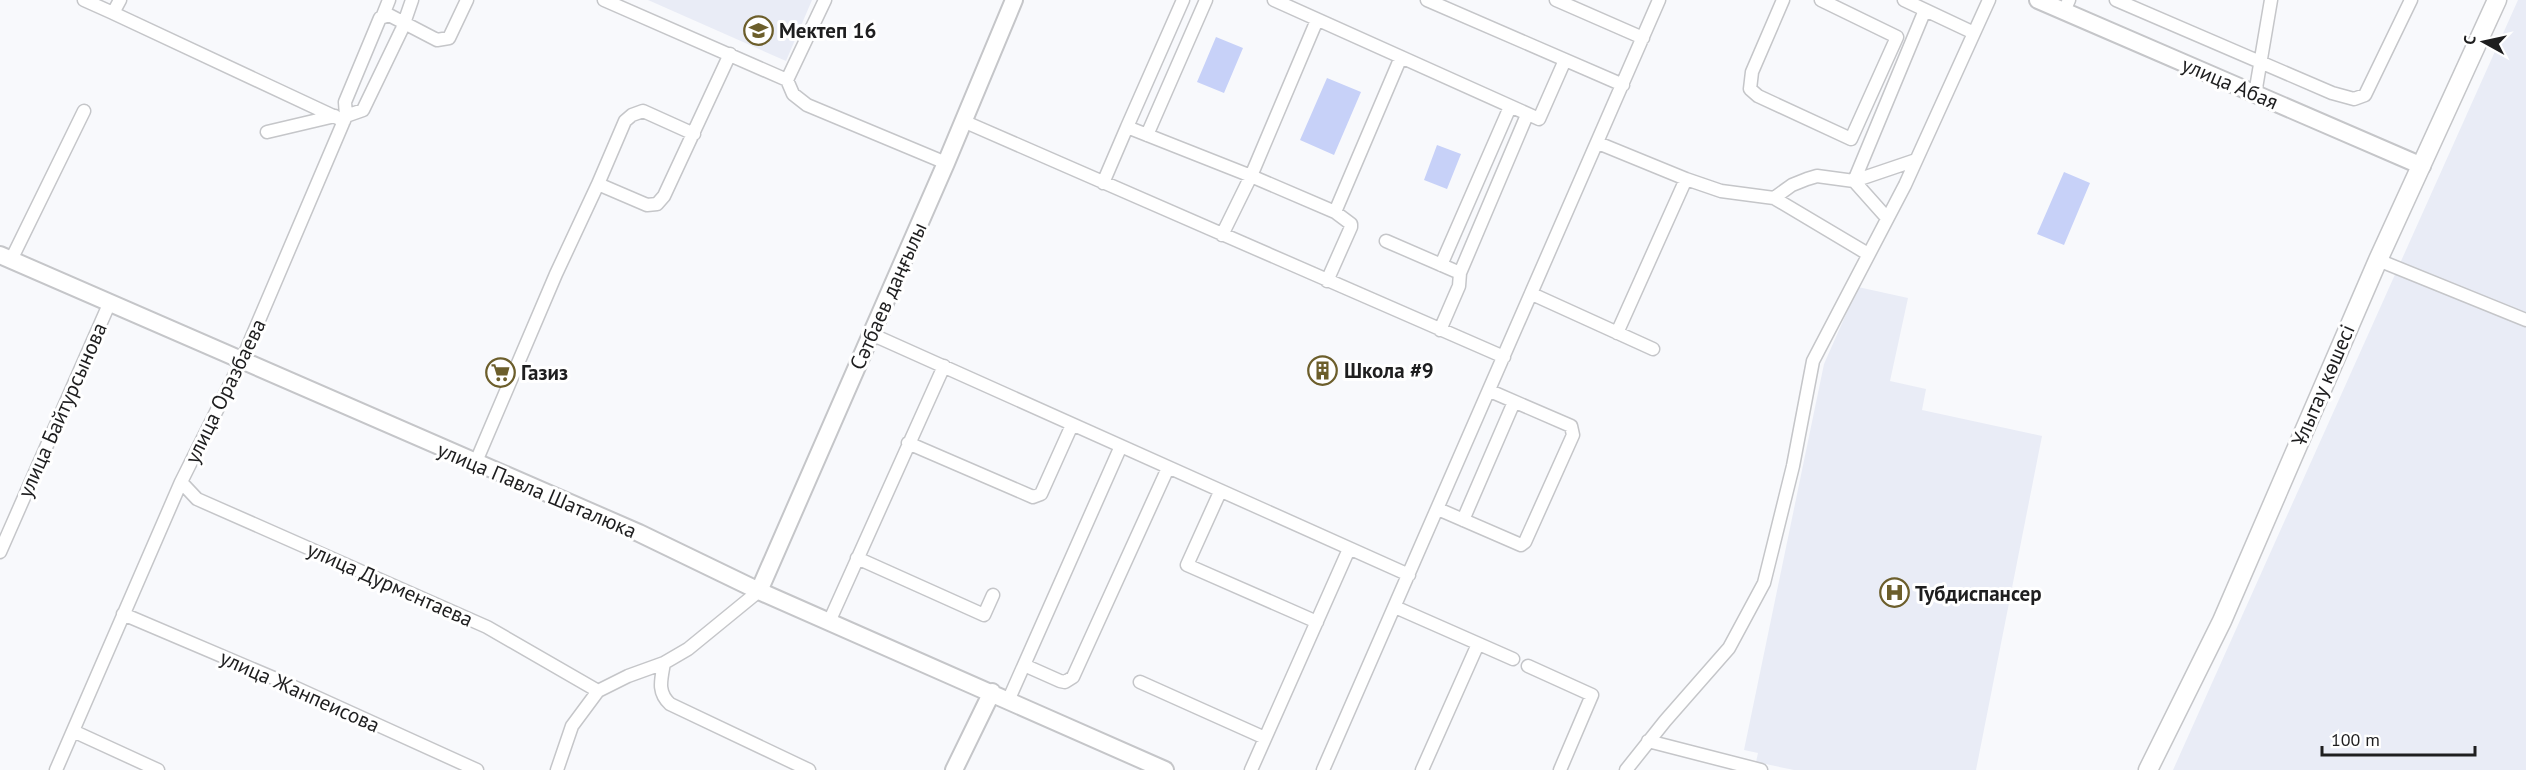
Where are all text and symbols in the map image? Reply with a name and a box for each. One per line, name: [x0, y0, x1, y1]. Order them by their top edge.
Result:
north arrow: [2454, 12, 2514, 72]
school or university icon: Мектеп 16: [742, 14, 774, 46]
place label: Мектеп 16: [779, 17, 876, 44]
text: С: [2459, 34, 2480, 46]
street label: улица Абая: [2178, 51, 2282, 115]
street label: Сәтбаев даңғылы: [843, 218, 933, 374]
street label: улица Оразбаева: [178, 314, 272, 468]
street label: улица Байтурсынова: [11, 318, 113, 502]
street label: Ұлытау көшесі: [2285, 320, 2361, 450]
building icon: Школа #9: [1307, 354, 1339, 386]
supermarket icon: Газиз: [484, 356, 516, 388]
place label: Школа #9: [1344, 357, 1434, 384]
place label: Газиз: [521, 359, 568, 386]
street label: улица Павла Шаталюка: [433, 436, 641, 544]
street label: улица Дурментаева: [303, 535, 477, 633]
hospital icon: Тубдиспансер: [1878, 577, 1910, 609]
place label: Тубдиспансер: [1915, 580, 2042, 607]
street label: улица Жанпеисова: [216, 644, 384, 738]
scale bar: [2322, 719, 2475, 757]
text: 100 m: [2331, 728, 2380, 751]

